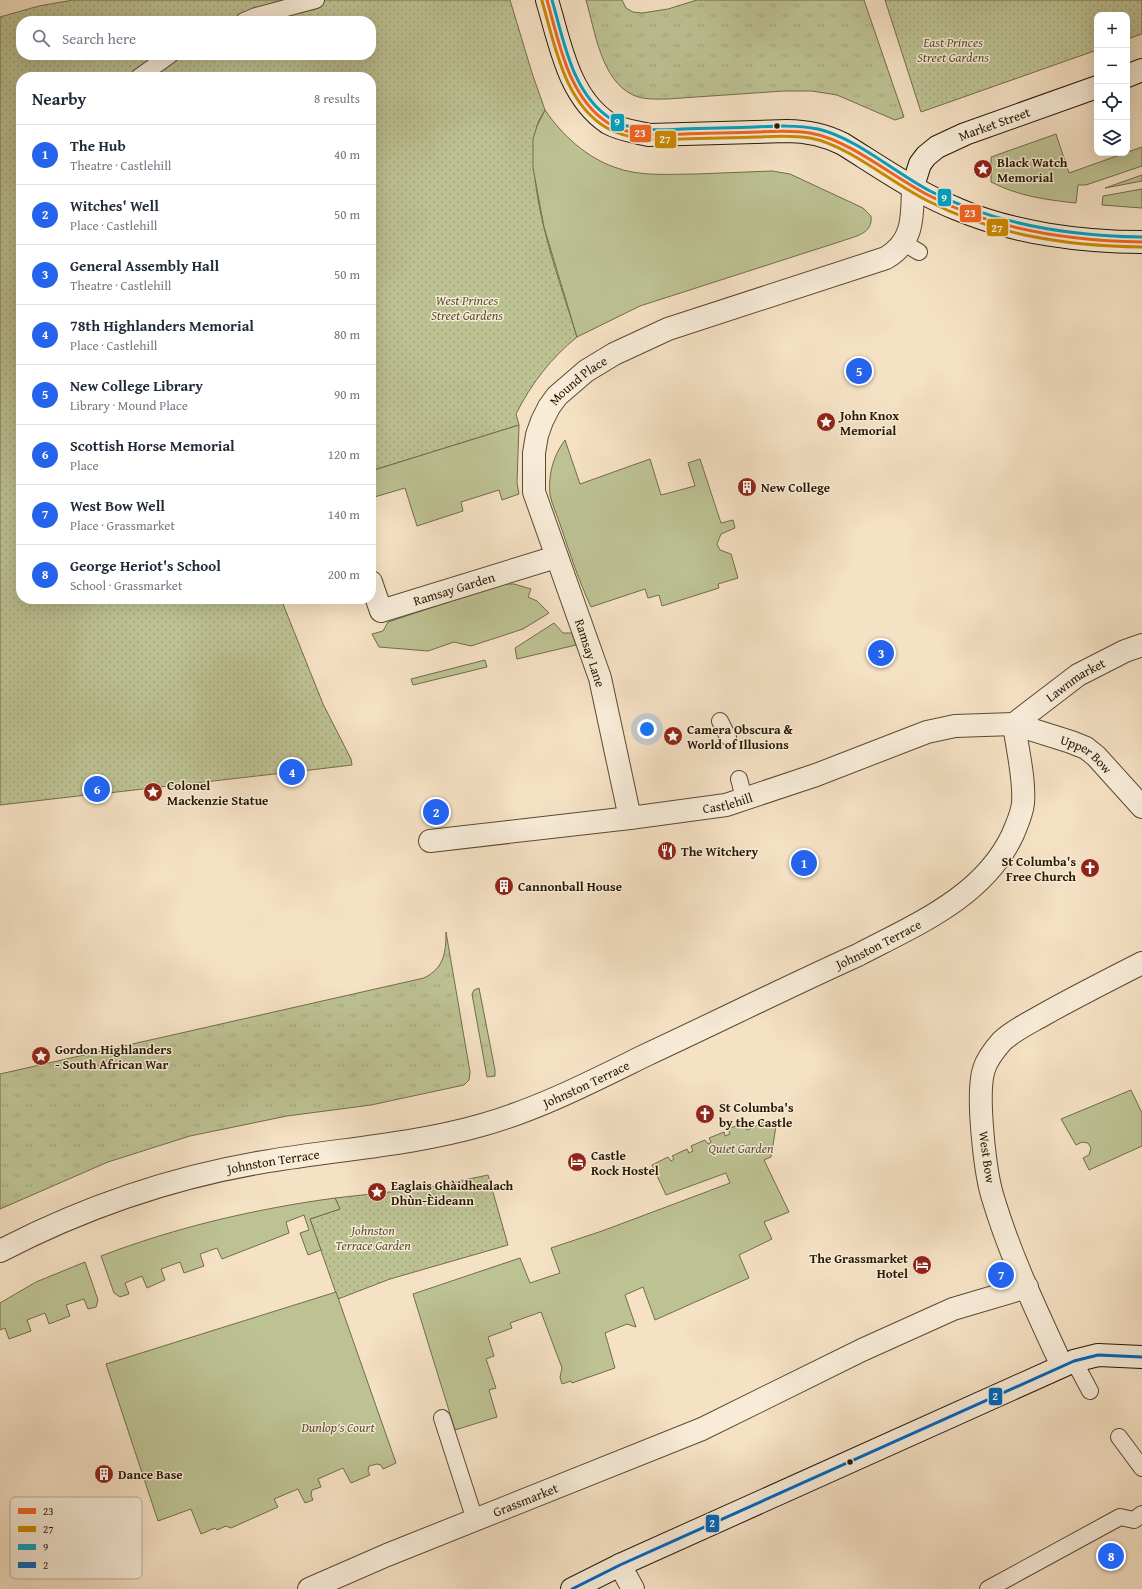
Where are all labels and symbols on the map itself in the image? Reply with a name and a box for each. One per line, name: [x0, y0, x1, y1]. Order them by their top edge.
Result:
park label: East Princes Street Gardens: [917, 33, 989, 67]
street label: Market Street: [955, 102, 1033, 145]
line badge: 9: [610, 113, 625, 132]
text: 9: [614, 114, 620, 130]
unlabelled marker: [772, 121, 782, 131]
line badge: 23: [629, 124, 652, 143]
text: 23: [634, 125, 646, 141]
line badge: 27: [654, 130, 677, 149]
text: 27: [659, 131, 671, 147]
place label: Black Watch Memorial: [997, 153, 1068, 187]
place icon: Black Watch Memorial: [972, 158, 994, 180]
line badge: 9: [937, 188, 952, 207]
text: 9: [941, 190, 947, 206]
line badge: 23: [959, 204, 982, 223]
text: 23: [964, 205, 976, 221]
line badge: 27: [986, 218, 1009, 237]
text: 27: [991, 220, 1003, 236]
park label: West Princes Street Gardens: [431, 291, 503, 325]
street label: Mound Place: [544, 351, 611, 409]
pin: 5: [846, 356, 872, 386]
place label: John Knox Memorial: [838, 406, 899, 440]
place icon: John Knox Memorial: [815, 411, 837, 433]
building icon: New College: [736, 476, 758, 498]
place label: New College: [761, 478, 830, 497]
street label: Ramsay Garden: [411, 567, 498, 610]
street label: Ramsay Lane: [570, 616, 610, 690]
pin: 3: [868, 638, 894, 668]
street label: Lawnmarket: [1042, 653, 1109, 706]
your location: [637, 719, 657, 739]
place label: Camera Obscura & World of Illusions: [687, 720, 794, 754]
place icon: Camera Obscura & World of Illusions: [662, 725, 684, 747]
street label: Upper Bow: [1058, 730, 1117, 778]
pin: 4: [279, 757, 305, 787]
pin: 6: [84, 774, 110, 804]
place label: Colonel Mackenzie Statue: [167, 776, 269, 810]
place icon: Colonel Mackenzie Statue: [142, 781, 164, 803]
street label: Castlehill: [701, 787, 755, 818]
pin: 2: [423, 797, 449, 827]
restaurant icon: The Witchery: [656, 840, 678, 862]
place label: The Witchery: [681, 842, 758, 861]
pin: 1: [791, 848, 817, 878]
place label: St Columba's Free Church: [1002, 852, 1076, 886]
church icon: St Columba's Free Church: [1079, 857, 1101, 879]
building icon: Cannonball House: [493, 875, 515, 897]
place label: Cannonball House: [518, 877, 622, 896]
street label: Johnston Terrace: [831, 914, 924, 974]
place label: Gordon Highlanders - South African War: [55, 1040, 172, 1074]
place icon: Gordon Highlanders - South African War: [30, 1045, 52, 1067]
street label: Johnston Terrace: [538, 1055, 632, 1113]
place label: St Columba's by the Castle: [719, 1098, 794, 1132]
church icon: St Columba's by the Castle: [694, 1103, 716, 1125]
street label: West Bow: [974, 1130, 1000, 1185]
park label: Quiet Garden: [709, 1139, 774, 1158]
street label: Johnston Terrace: [223, 1144, 321, 1179]
place label: Castle Rock Hostel: [591, 1146, 659, 1180]
hotel icon: Castle Rock Hostel: [566, 1151, 588, 1173]
place label: Eaglais Ghàidhealach Dhùn-Èideann: [391, 1176, 514, 1210]
place icon: Eaglais Ghàidhealach Dhùn-Èideann: [366, 1181, 388, 1203]
park label: Johnston Terrace Garden: [335, 1221, 411, 1255]
place label: The Grassmarket Hotel: [810, 1249, 908, 1283]
hotel icon: The Grassmarket Hotel: [911, 1254, 933, 1276]
pin: 7: [988, 1260, 1014, 1290]
line badge: 2: [988, 1387, 1003, 1406]
text: 2: [992, 1388, 998, 1404]
park label: Dunlop's Court: [300, 1418, 375, 1437]
unlabelled marker: [845, 1457, 855, 1467]
building icon: Dance Base: [93, 1463, 115, 1485]
place label: Dance Base: [118, 1465, 183, 1484]
street label: Grassmarket: [490, 1478, 561, 1521]
legend: [10, 1497, 142, 1579]
text: 23: [43, 1503, 54, 1519]
line badge: 2: [705, 1514, 720, 1533]
text: 2: [709, 1515, 715, 1531]
text: 27: [43, 1521, 54, 1537]
text: 9: [43, 1539, 48, 1555]
pin: 8: [1098, 1541, 1124, 1571]
text: 2: [43, 1557, 48, 1573]

